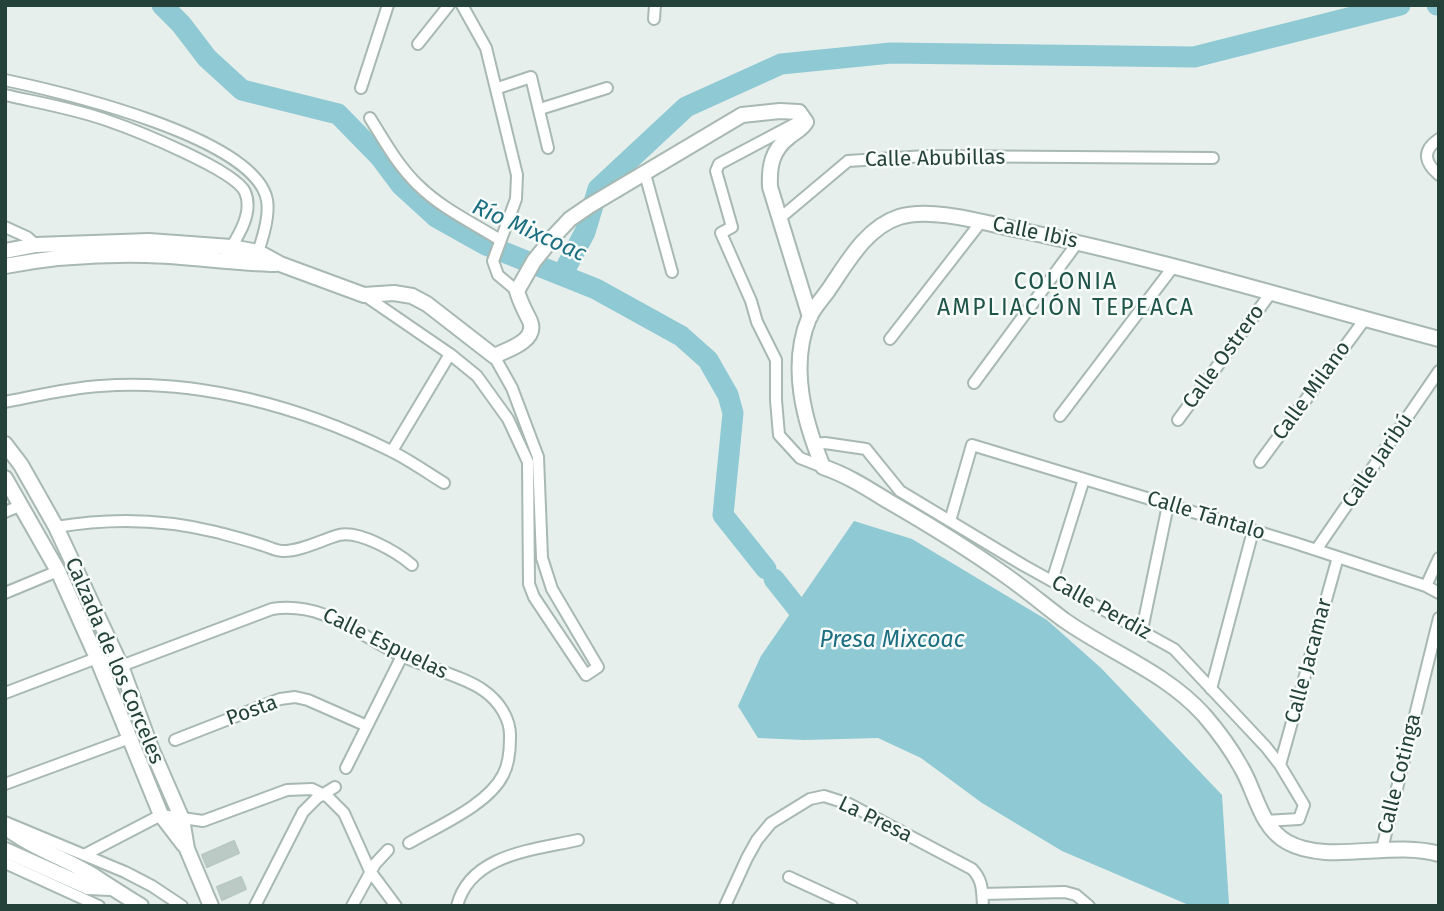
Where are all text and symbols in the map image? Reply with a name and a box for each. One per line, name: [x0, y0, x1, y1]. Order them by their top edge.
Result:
street label: Calle Abubillas: [865, 145, 1005, 173]
water label: Río Mixcoac: [468, 194, 590, 268]
street label: Calle Ibis: [990, 212, 1080, 254]
district label: COLONIA AMPLIACIÓN TEPEACA: [939, 269, 1193, 323]
street label: Calle Ostrero: [1178, 300, 1270, 414]
street label: Calle Milano: [1268, 337, 1356, 445]
street label: Calle Jaribú: [1337, 409, 1419, 513]
street label: Calle Tántalo: [1144, 486, 1268, 546]
street label: Calzada de los Corceles: [59, 554, 169, 768]
street label: Calle Perdiz: [1047, 570, 1155, 646]
street label: Calle Jacamar: [1280, 596, 1338, 726]
street label: Calle Espuelas: [318, 603, 452, 685]
water label: Presa Mixcoac: [820, 627, 964, 655]
street label: Posta: [223, 690, 281, 732]
street label: Calle Cotinga: [1373, 711, 1427, 837]
street label: La Presa: [834, 791, 916, 849]

